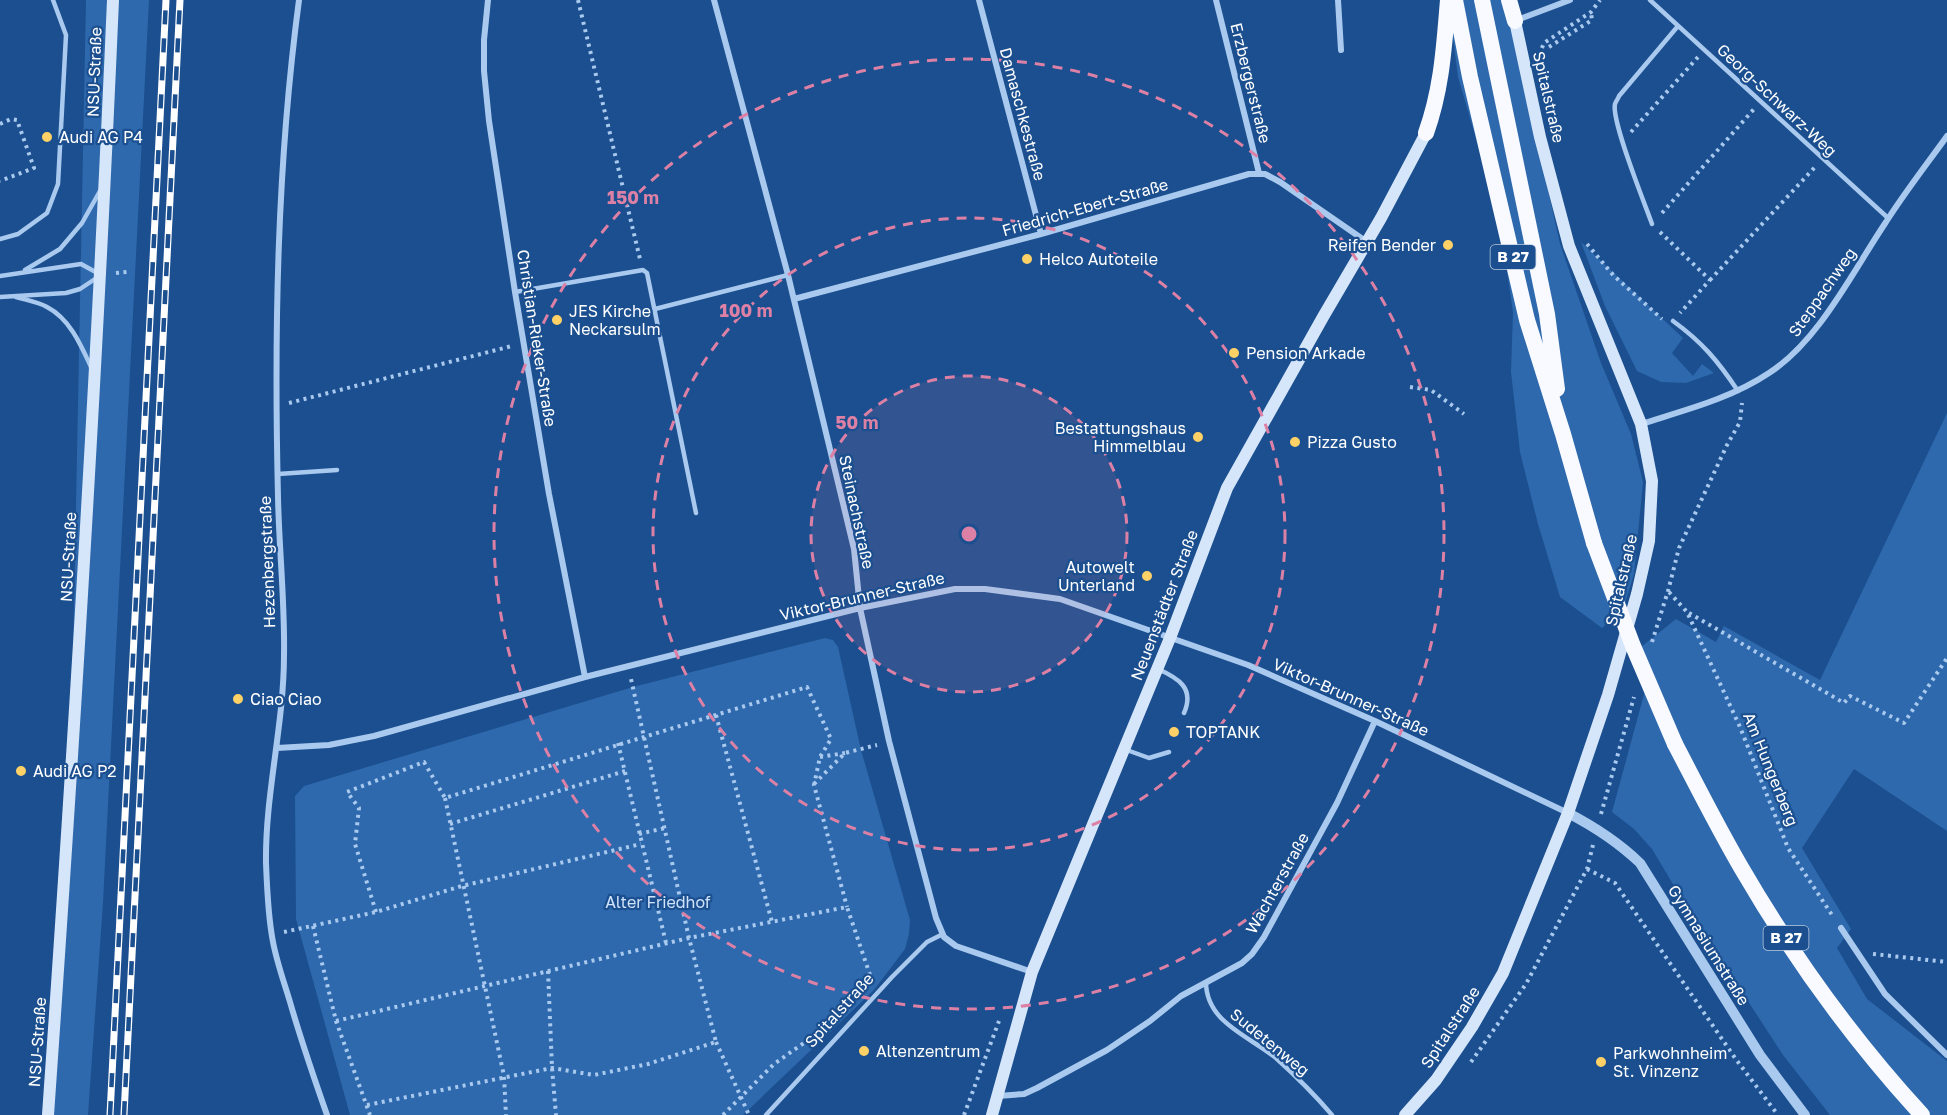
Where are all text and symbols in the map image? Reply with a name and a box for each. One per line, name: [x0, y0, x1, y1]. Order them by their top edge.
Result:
street label: Erzbergerstraße: [1226, 21, 1276, 145]
street label: NSU-Straße: [82, 27, 106, 117]
street label: Georg-Schwarz-Weg: [1713, 39, 1841, 161]
street label: Damaschkestraße: [996, 45, 1050, 183]
street label: Spitalstraße: [1529, 49, 1569, 145]
place label: Audi AG P4: [59, 127, 143, 147]
marker: Audi AG P4: [40, 130, 54, 144]
street label: Friedrich-Ebert-Straße: [1000, 174, 1170, 240]
text: 150 m: [607, 186, 659, 208]
place label: Reifen Bender: [1328, 235, 1436, 255]
marker: Reifen Bender: [1441, 238, 1455, 252]
street label: Steppachweg: [1784, 243, 1860, 341]
road number: B 27: [1490, 245, 1536, 269]
street label: Christian-Rieker-Straße: [513, 248, 561, 428]
place label: Helco Autoteile: [1039, 249, 1158, 269]
marker: Helco Autoteile: [1020, 252, 1034, 266]
text: 100 m: [720, 299, 772, 321]
place label: JES Kirche Neckarsulm: [569, 301, 661, 339]
marker: JES Kirche Neckarsulm: [550, 313, 564, 327]
place label: Pension Arkade: [1246, 343, 1366, 363]
marker: Pension Arkade: [1227, 346, 1241, 360]
text: 50 m: [836, 411, 878, 433]
place label: Bestattungshaus Himmelblau: [1055, 418, 1186, 456]
marker: Bestattungshaus Himmelblau: [1191, 430, 1205, 444]
place label: Pizza Gusto: [1307, 432, 1397, 452]
marker: Pizza Gusto: [1288, 435, 1302, 449]
street label: Steinachstraße: [835, 453, 879, 571]
street label: Hezenbergstraße: [255, 496, 279, 628]
street label: NSU-Straße: [56, 511, 80, 603]
centre of rings: [959, 524, 979, 544]
street label: Neuenstädter Straße: [1126, 527, 1202, 683]
street label: Spitalstraße: [1601, 532, 1641, 628]
place label: Autowelt Unterland: [1058, 557, 1135, 595]
street label: Viktor-Brunner-Straße: [778, 567, 946, 625]
marker: Autowelt Unterland: [1140, 569, 1154, 583]
street label: Viktor-Brunner-Straße: [1270, 654, 1432, 740]
place label: Ciao Ciao: [250, 689, 322, 709]
marker: Ciao Ciao: [231, 692, 245, 706]
street label: Am Hungerberg: [1739, 709, 1803, 829]
place label: TOPTANK: [1186, 722, 1260, 742]
marker: TOPTANK: [1167, 725, 1181, 739]
place label: Audi AG P2: [33, 761, 117, 781]
marker: Audi AG P2: [14, 764, 28, 778]
street label: Wachterstraße: [1241, 829, 1313, 937]
street label: Gymnasiumstraße: [1664, 881, 1754, 1009]
park label: Alter Friedhof: [605, 892, 711, 912]
road number: B 27: [1764, 926, 1808, 950]
street label: Spitalstraße: [800, 969, 878, 1051]
street label: Spitalstraße: [1416, 982, 1484, 1072]
street label: NSU-Straße: [24, 996, 50, 1088]
street label: Sudetenweg: [1226, 1004, 1314, 1080]
place label: Altenzentrum: [876, 1041, 980, 1061]
place label: Parkwohnheim St. Vinzenz: [1613, 1043, 1727, 1081]
marker: Altenzentrum: [857, 1044, 871, 1058]
marker: Parkwohnheim St. Vinzenz: [1594, 1055, 1608, 1069]

